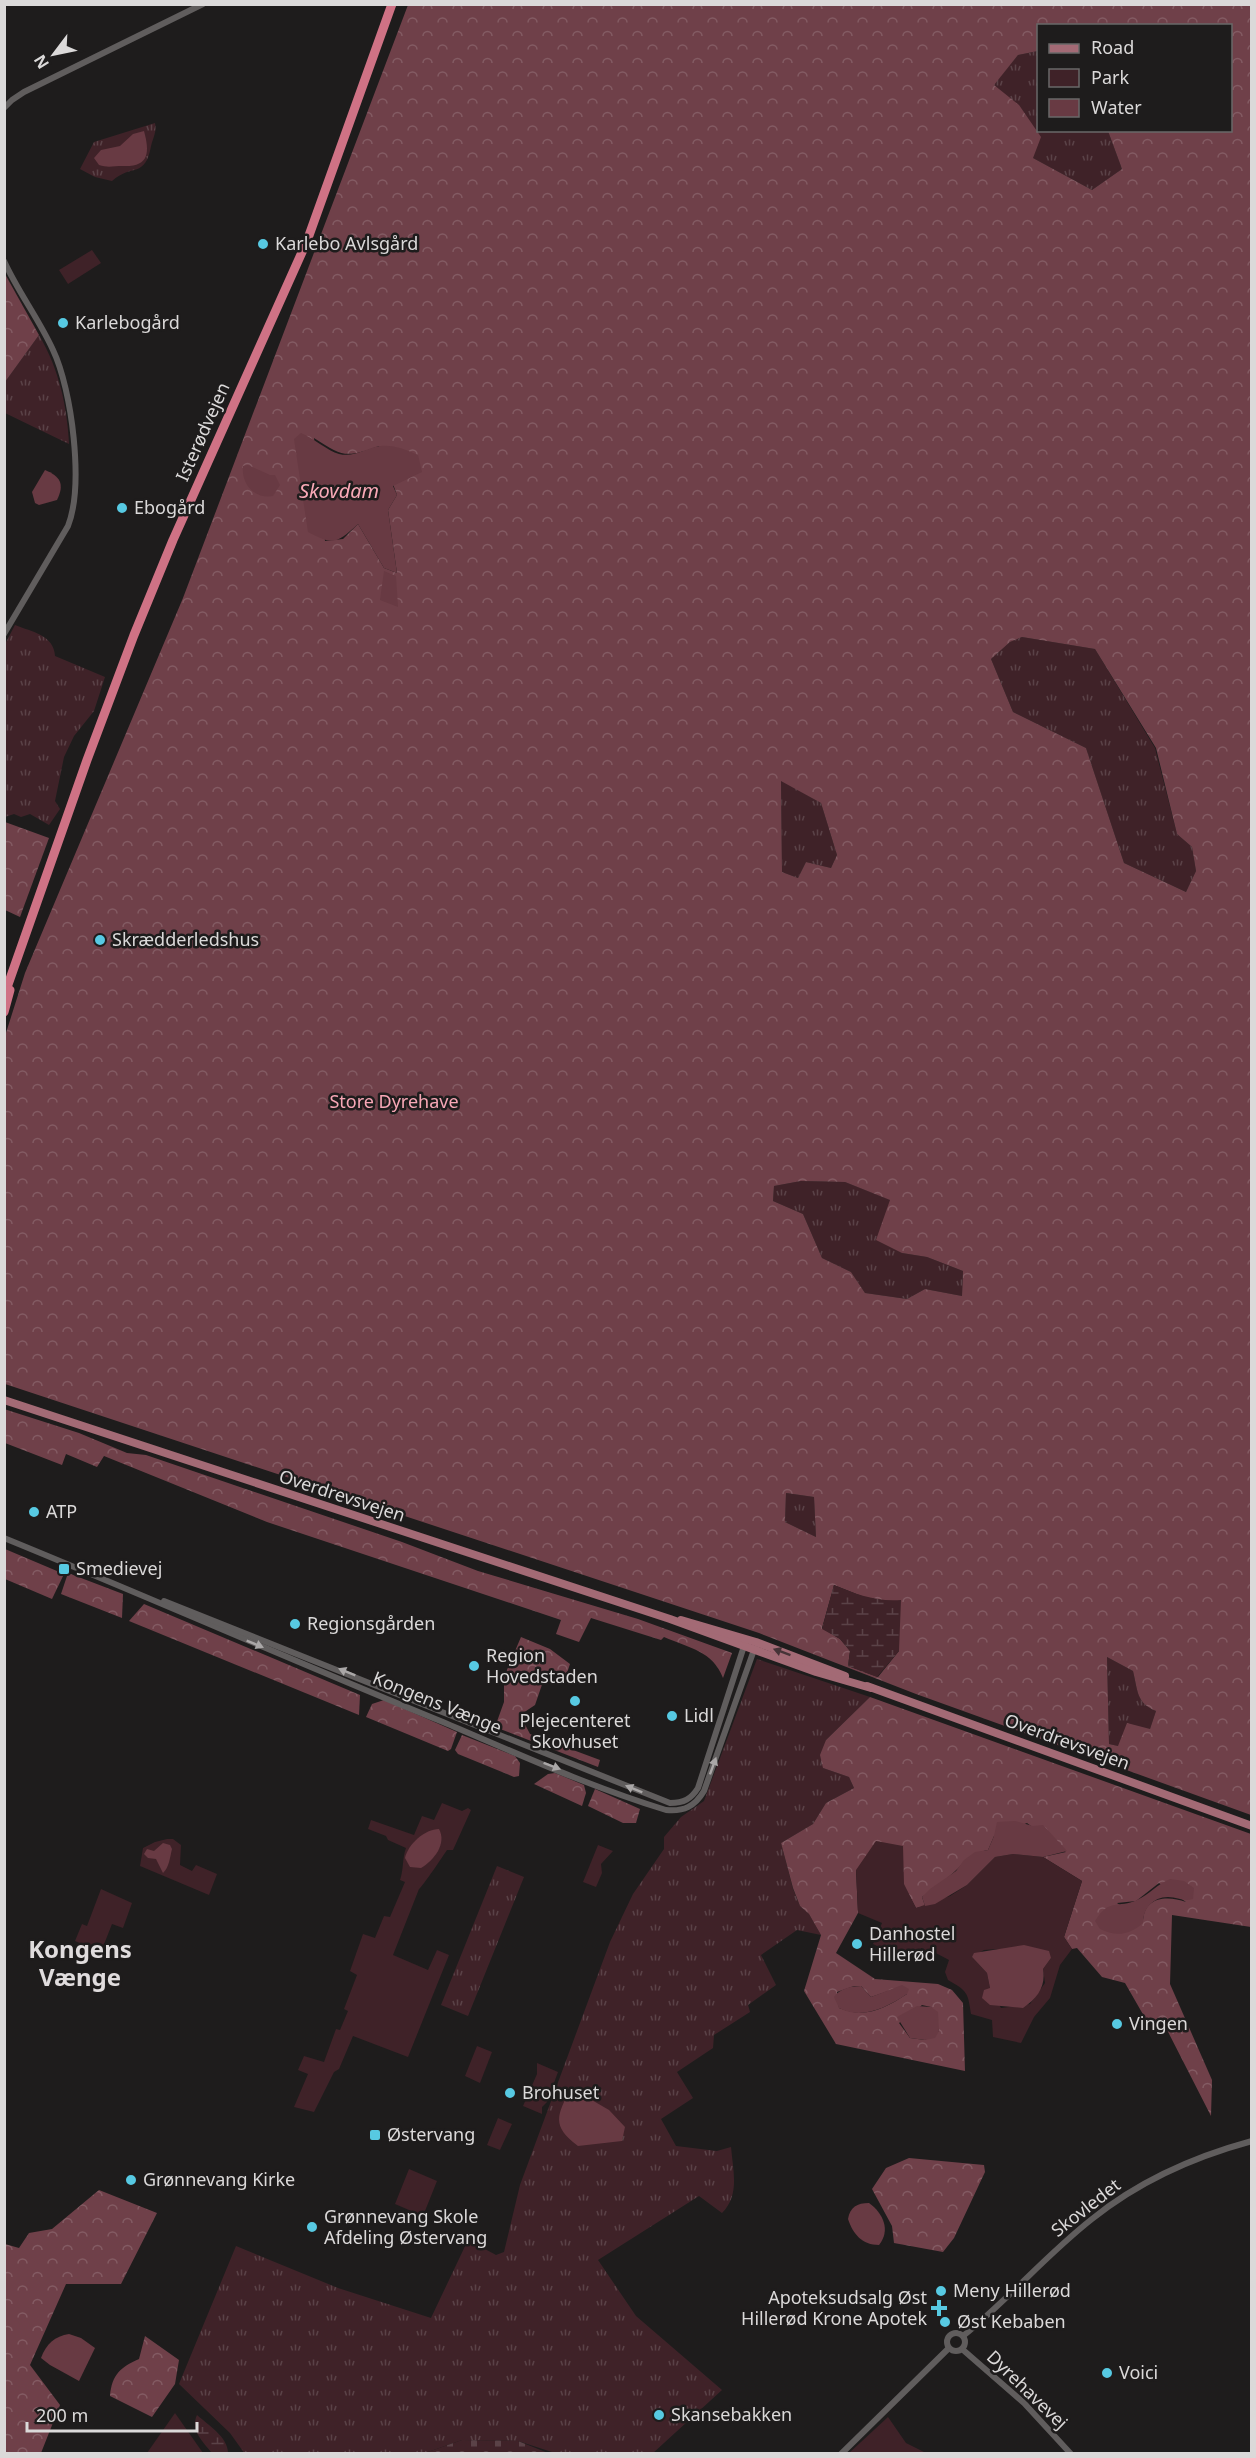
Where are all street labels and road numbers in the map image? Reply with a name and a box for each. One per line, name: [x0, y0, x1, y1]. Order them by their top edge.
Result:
street label: Isterødvejen: [170, 378, 235, 485]
street label: Overdrevsvejen: [276, 1463, 408, 1527]
street label: Kongens Vænge: [369, 1665, 505, 1739]
street label: Overdrevsvejen: [1002, 1707, 1133, 1775]
street label: Skovledet: [1046, 2172, 1125, 2242]
street label: Dyrehavevej: [982, 2345, 1073, 2434]

